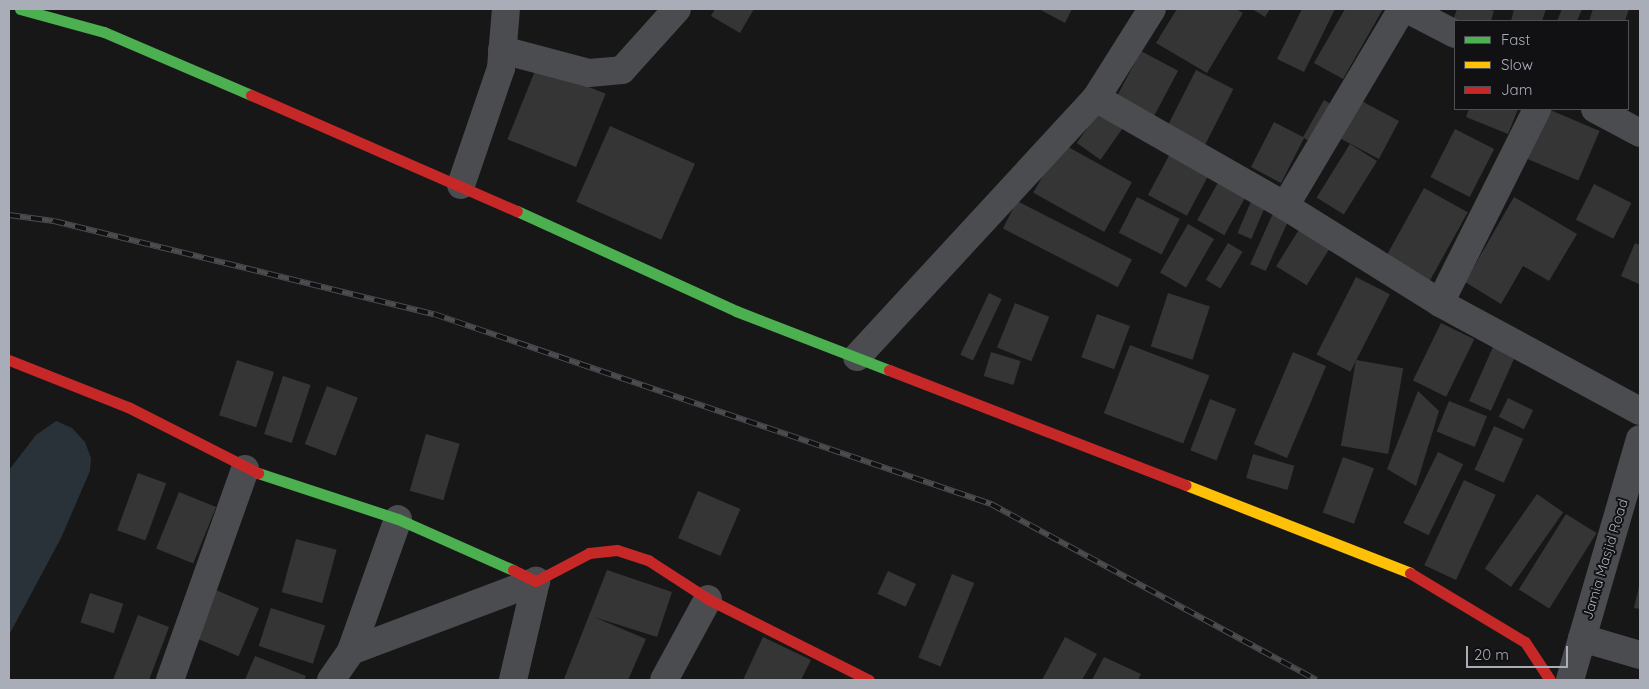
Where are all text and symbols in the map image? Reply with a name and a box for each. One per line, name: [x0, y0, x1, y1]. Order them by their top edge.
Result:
legend: [1454, 20, 1629, 110]
text: Fast: [1501, 30, 1530, 49]
text: Slow: [1501, 55, 1533, 74]
text: Jam: [1501, 80, 1532, 99]
street label: Jamia Masjid Road: [1579, 497, 1631, 621]
scale bar: [1469, 636, 1572, 668]
text: 20 m: [1474, 645, 1509, 664]

